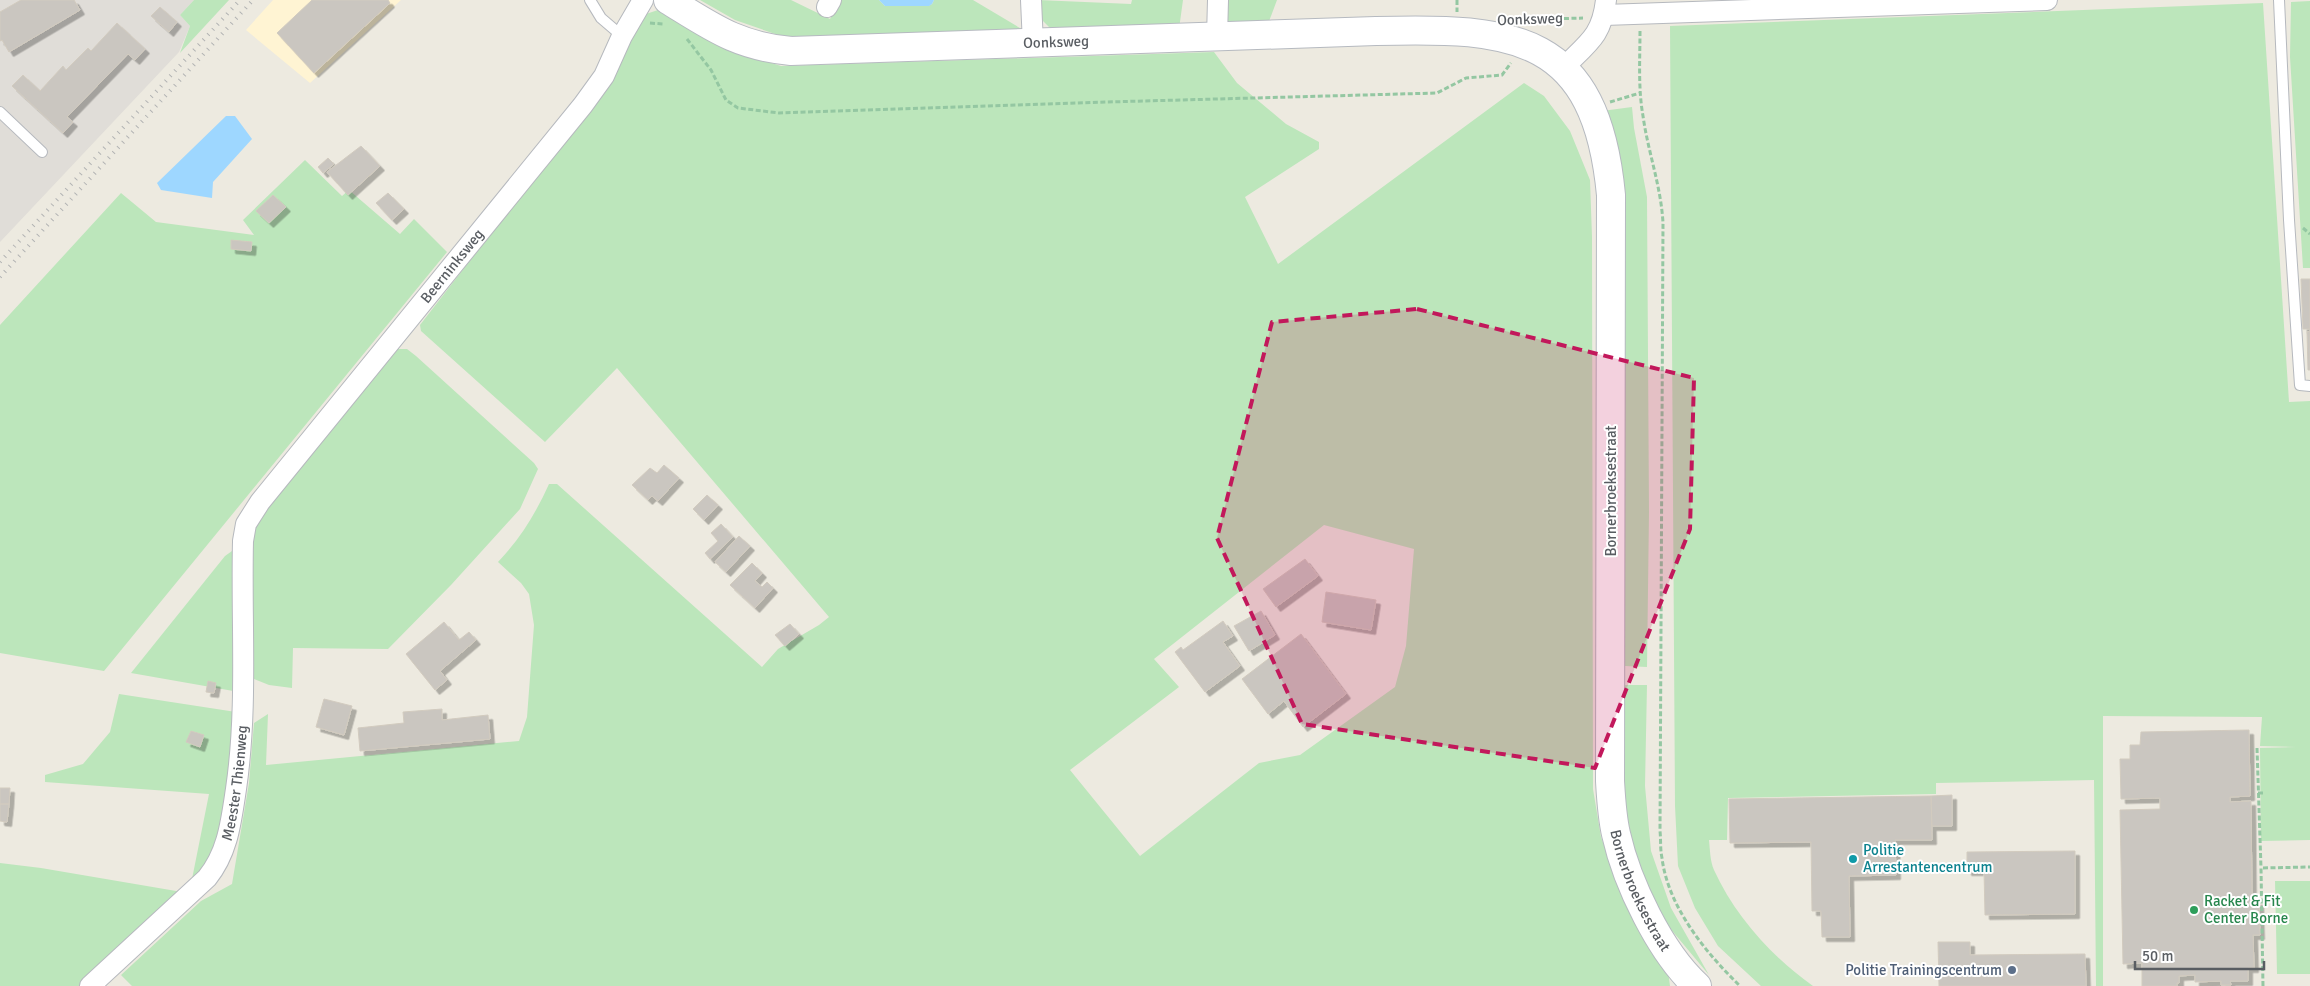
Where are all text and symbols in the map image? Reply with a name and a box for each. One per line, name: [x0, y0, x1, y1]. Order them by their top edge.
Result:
street label: Oonksweg: [1497, 9, 1563, 29]
street label: Oonksweg: [1023, 32, 1089, 52]
street label: Beerninksweg: [417, 225, 488, 307]
street label: Bornerbroeksestraat: [1602, 425, 1620, 557]
street label: Meester Thienweg: [218, 725, 251, 843]
street label: Bornerbroeksestraat: [1606, 828, 1674, 955]
place label: Politie Arrestantencentrum: [1863, 841, 1992, 876]
marker: Politie Arrestantencentrum: [1847, 853, 1859, 865]
place label: Racket & Fit Center Borne: [2204, 892, 2288, 927]
marker: Racket & Fit Center Borne: [2188, 904, 2200, 916]
scale bar: [2135, 938, 2264, 970]
text: 50 m: [2142, 947, 2173, 965]
place label: Politie Trainingscentrum: [1845, 961, 2002, 979]
marker: Politie Trainingscentrum: [2006, 964, 2018, 976]

